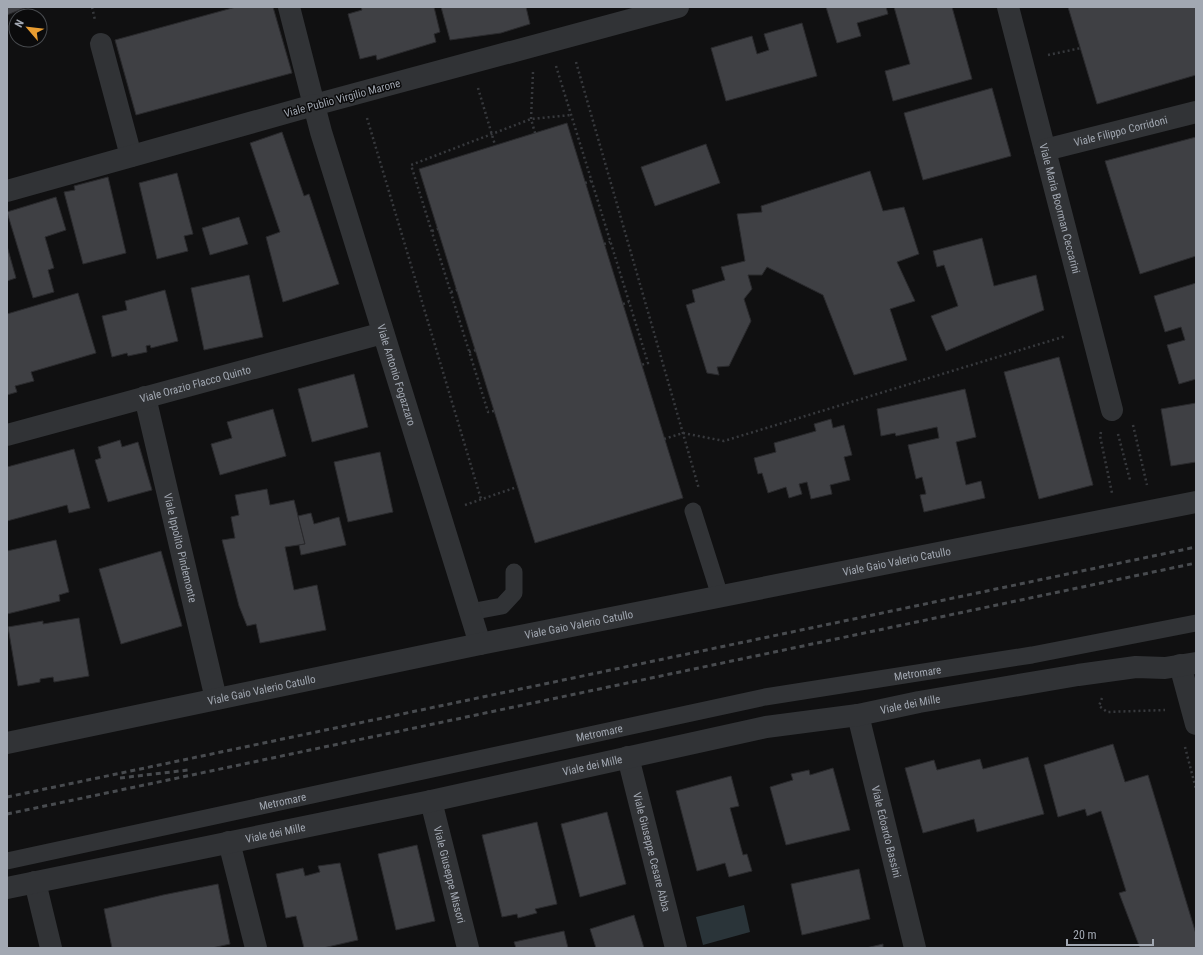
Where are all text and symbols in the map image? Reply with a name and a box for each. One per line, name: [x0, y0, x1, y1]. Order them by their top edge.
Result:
north arrow: [8, 8, 48, 48]
text: N: [12, 17, 27, 30]
street label: Viale Publio Virgilio Marone: [283, 77, 402, 120]
street label: Viale Filippo Corridoni: [1073, 113, 1169, 149]
street label: Viale Maria Boorman Ceccarini: [1036, 142, 1083, 275]
street label: Viale Antonio Fogazzaro: [374, 323, 418, 428]
street label: Viale Orazio Flacco Quinto: [138, 363, 253, 406]
street label: Viale Ippolito Pindemonte: [161, 492, 199, 604]
street label: Viale Gaio Valerio Catullo: [841, 545, 952, 579]
street label: Viale Gaio Valerio Catullo: [524, 608, 635, 642]
street label: Metromare: [893, 663, 942, 684]
street label: Viale Gaio Valerio Catullo: [206, 672, 317, 708]
street label: Viale dei Mille: [879, 692, 941, 717]
street label: Metromare: [575, 722, 624, 745]
street label: Viale dei Mille: [561, 753, 624, 779]
street label: Viale Edoardo Bassini: [869, 784, 904, 879]
street label: Metromare: [258, 790, 307, 813]
street label: Viale Giuseppe Cesare Abba: [630, 791, 673, 913]
street label: Viale dei Mille: [244, 821, 307, 846]
street label: Viale Giuseppe Missori: [431, 825, 468, 925]
scale bar: [1067, 921, 1153, 947]
text: 20 m: [1073, 928, 1097, 942]

